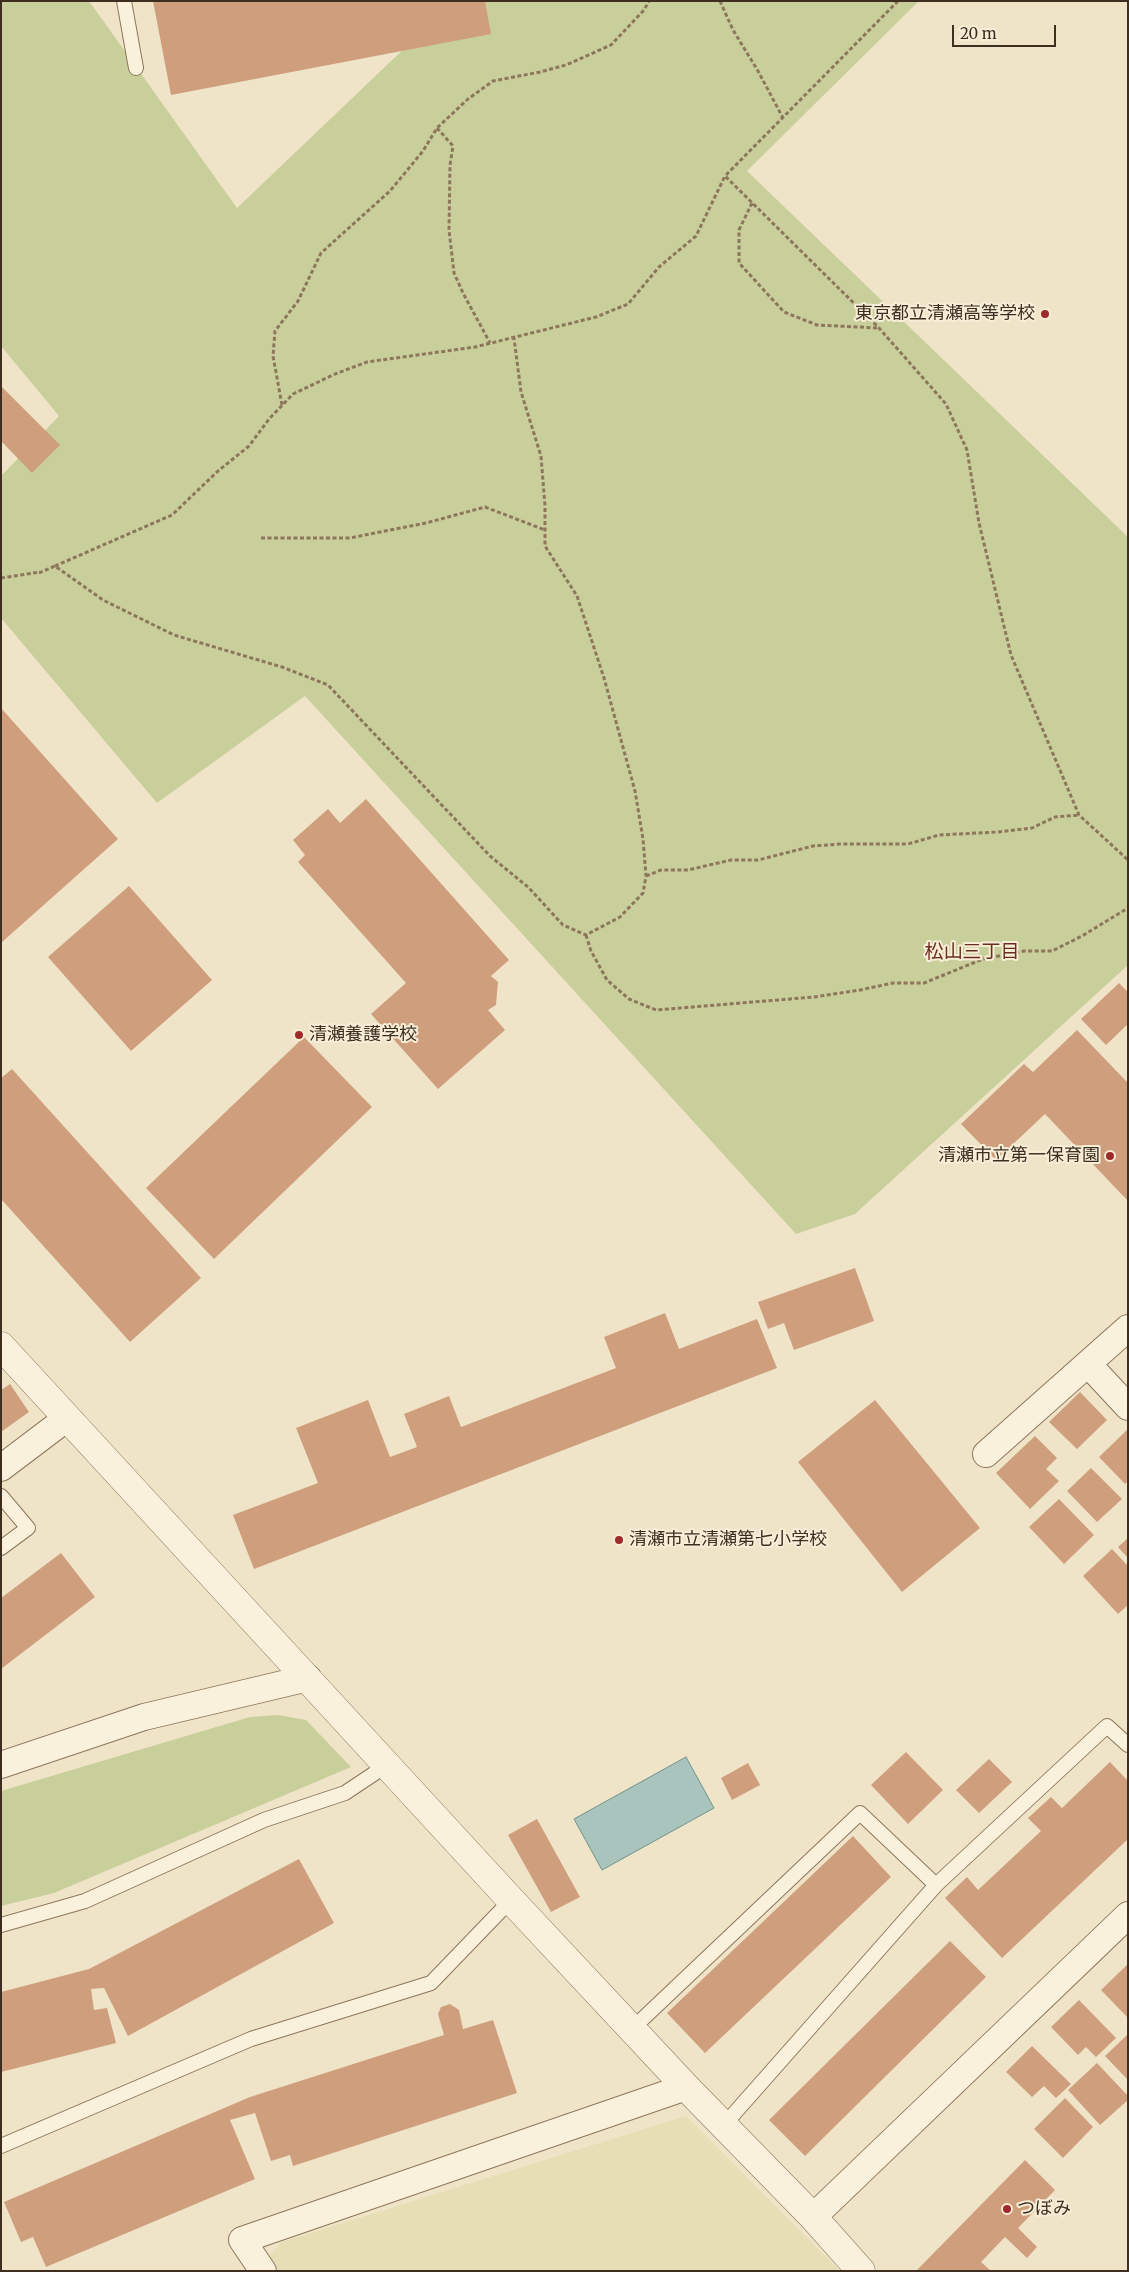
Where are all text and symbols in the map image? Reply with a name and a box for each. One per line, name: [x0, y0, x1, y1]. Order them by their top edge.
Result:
scale bar: [954, 15, 1058, 47]
text: 20 m: [960, 24, 997, 43]
place label: 東京都立清瀬高等学校: [855, 303, 1035, 325]
marker: 東京都立清瀬高等学校: [1039, 308, 1051, 320]
district label: 松山三丁目: [925, 942, 1019, 964]
place label: 清瀬養護学校: [309, 1024, 417, 1046]
marker: 清瀬養護学校: [293, 1029, 305, 1041]
place label: 清瀬市立第一保育園: [938, 1145, 1100, 1167]
marker: 清瀬市立第一保育園: [1104, 1150, 1116, 1162]
place label: 清瀬市立清瀬第七小学校: [629, 1529, 827, 1551]
marker: 清瀬市立清瀬第七小学校: [613, 1534, 625, 1546]
place label: つぼみ: [1017, 2198, 1071, 2220]
marker: つぼみ: [1001, 2203, 1013, 2215]

